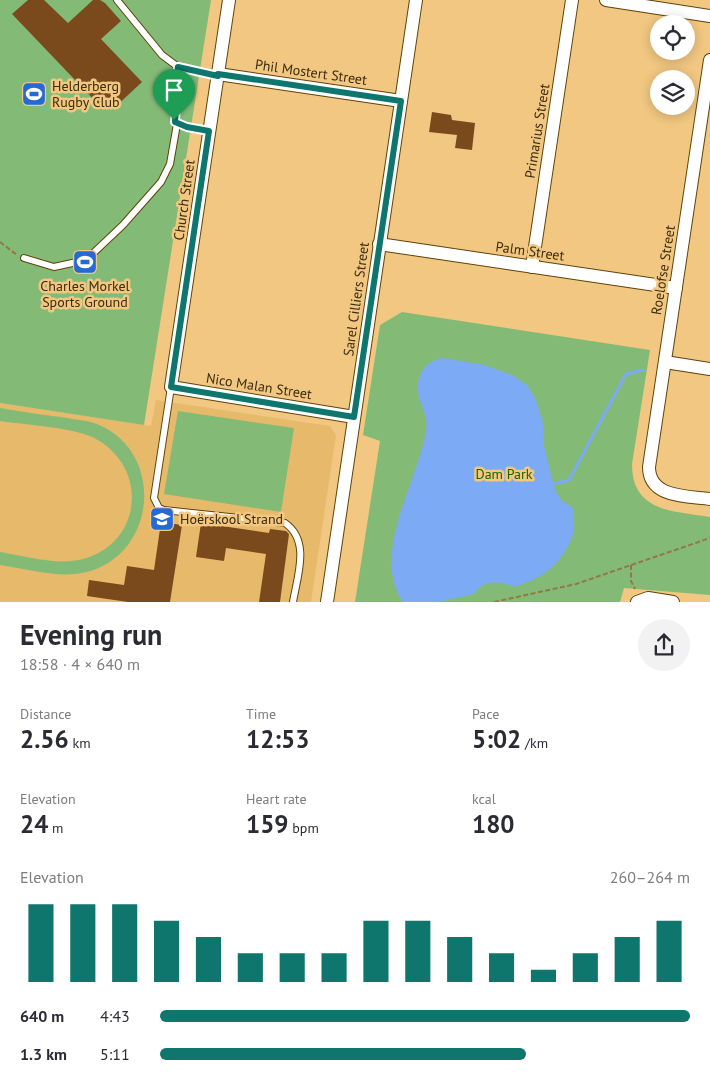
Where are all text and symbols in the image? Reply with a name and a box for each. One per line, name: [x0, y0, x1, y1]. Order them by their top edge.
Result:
map controls: [650, 15, 695, 115]
button: locate: [650, 15, 695, 60]
street label: Phil Mostert Street: [254, 55, 368, 89]
pin: [153, 69, 195, 120]
button: layers: [650, 70, 695, 115]
icon: arrive: [160, 76, 188, 104]
place label: Helderberg Rugby Club: [52, 77, 120, 111]
sports icon: Helderberg Rugby Club: [21, 81, 47, 107]
street label: Primarius Street: [521, 82, 553, 180]
street label: Church Street: [169, 158, 199, 242]
street label: Roelofse Street: [647, 224, 679, 316]
street label: Palm Street: [494, 237, 566, 265]
street label: Sarel Cilliers Street: [339, 241, 373, 357]
sports icon: Charles Morkel Sports Ground: [72, 249, 98, 275]
place label: Charles Morkel Sports Ground: [40, 277, 130, 311]
street label: Nico Malan Street: [205, 369, 313, 403]
park label: Dam Park: [476, 465, 533, 483]
school or university icon: Hoërskool Strand: [149, 506, 175, 532]
place label: Hoërskool Strand: [180, 510, 283, 528]
text: Evening run: [20, 616, 162, 653]
button: share: [638, 619, 690, 671]
text: 18:58 · 4 × 640 m: [20, 654, 140, 674]
text: Distance: [20, 705, 71, 723]
text: Time: [246, 705, 276, 723]
text: Pace: [472, 705, 499, 723]
text: 2.56: [20, 723, 69, 755]
text: 12:53: [246, 723, 309, 755]
text: 5:02: [472, 723, 521, 755]
text: km: [69, 734, 91, 752]
text: /km: [521, 734, 548, 752]
text: Elevation: [20, 790, 76, 808]
text: Heart rate: [246, 790, 307, 808]
text: kcal: [472, 790, 496, 808]
text: 24: [20, 808, 48, 840]
text: 159: [246, 808, 289, 840]
text: 180: [472, 808, 515, 840]
text: m: [48, 819, 63, 837]
text: bpm: [289, 819, 319, 837]
text: Elevation: [20, 867, 84, 887]
text: 260–264 m: [610, 867, 690, 887]
text: 640 m: [20, 1006, 64, 1026]
text: 4:43: [100, 1006, 130, 1026]
text: 1.3 km: [20, 1044, 67, 1064]
text: 5:11: [100, 1044, 130, 1064]

